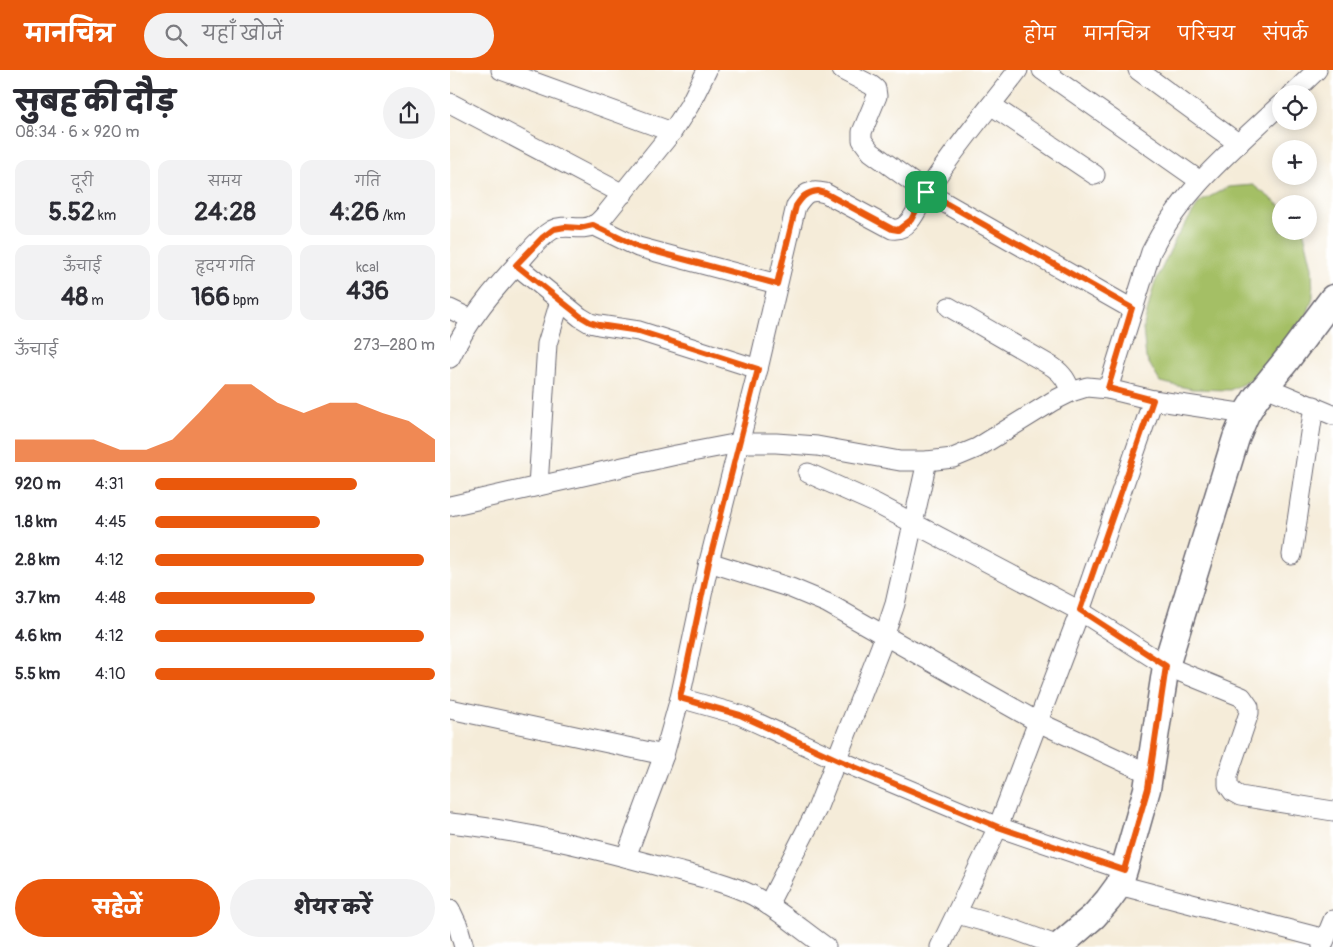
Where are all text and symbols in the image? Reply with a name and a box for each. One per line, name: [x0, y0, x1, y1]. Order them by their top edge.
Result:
search box: [144, 13, 494, 58]
text: मानचित्र: [25, 20, 114, 49]
icon: search: [162, 21, 190, 49]
text: यहाँ खोजें: [202, 22, 283, 46]
text: होम: [1024, 23, 1056, 46]
text: मानचित्र: [1084, 23, 1150, 46]
text: परिचय: [1178, 23, 1235, 46]
text: संपर्क: [1263, 23, 1308, 46]
text: सुबह की दौड़: [15, 85, 175, 120]
map controls: [1272, 85, 1317, 240]
button: locate: [1272, 85, 1317, 130]
button: share: [383, 87, 435, 139]
text: 08:34 · 6 × 920 m: [15, 122, 139, 142]
button: +: [1272, 140, 1317, 185]
pin: [905, 171, 947, 213]
text: दूरी: [71, 173, 93, 190]
text: समय: [208, 173, 242, 190]
text: गति: [355, 173, 380, 190]
icon: arrive: [912, 178, 940, 206]
button: −: [1272, 195, 1317, 240]
text: 5.52: [48, 197, 95, 228]
text: 24:28: [194, 197, 256, 228]
text: 4:26: [330, 197, 379, 228]
text: km: [95, 207, 116, 224]
text: /km: [379, 207, 406, 224]
text: ऊँचाई: [64, 258, 101, 275]
text: हृदय गति: [196, 258, 254, 275]
text: kcal: [356, 259, 379, 276]
text: 436: [346, 276, 389, 307]
text: 48: [61, 282, 88, 313]
text: 166: [191, 282, 230, 313]
text: m: [88, 292, 104, 309]
text: bpm: [230, 292, 259, 309]
text: 273–280 m: [354, 335, 435, 355]
text: ऊँचाई: [15, 340, 58, 360]
text: 920 m: [15, 474, 61, 494]
text: 4:31: [95, 474, 124, 494]
text: 1.8 km: [15, 512, 57, 532]
text: 4:45: [95, 512, 127, 532]
text: 2.8 km: [15, 550, 60, 570]
text: 4:12: [95, 550, 124, 570]
text: 3.7 km: [15, 588, 60, 608]
text: 4:48: [95, 588, 126, 608]
text: 4.6 km: [15, 626, 61, 646]
text: 4:12: [95, 626, 124, 646]
text: 5.5 km: [15, 664, 60, 684]
text: 4:10: [95, 664, 126, 684]
button: सहेजें: [15, 879, 220, 937]
button: शेयर करें: [230, 879, 435, 937]

